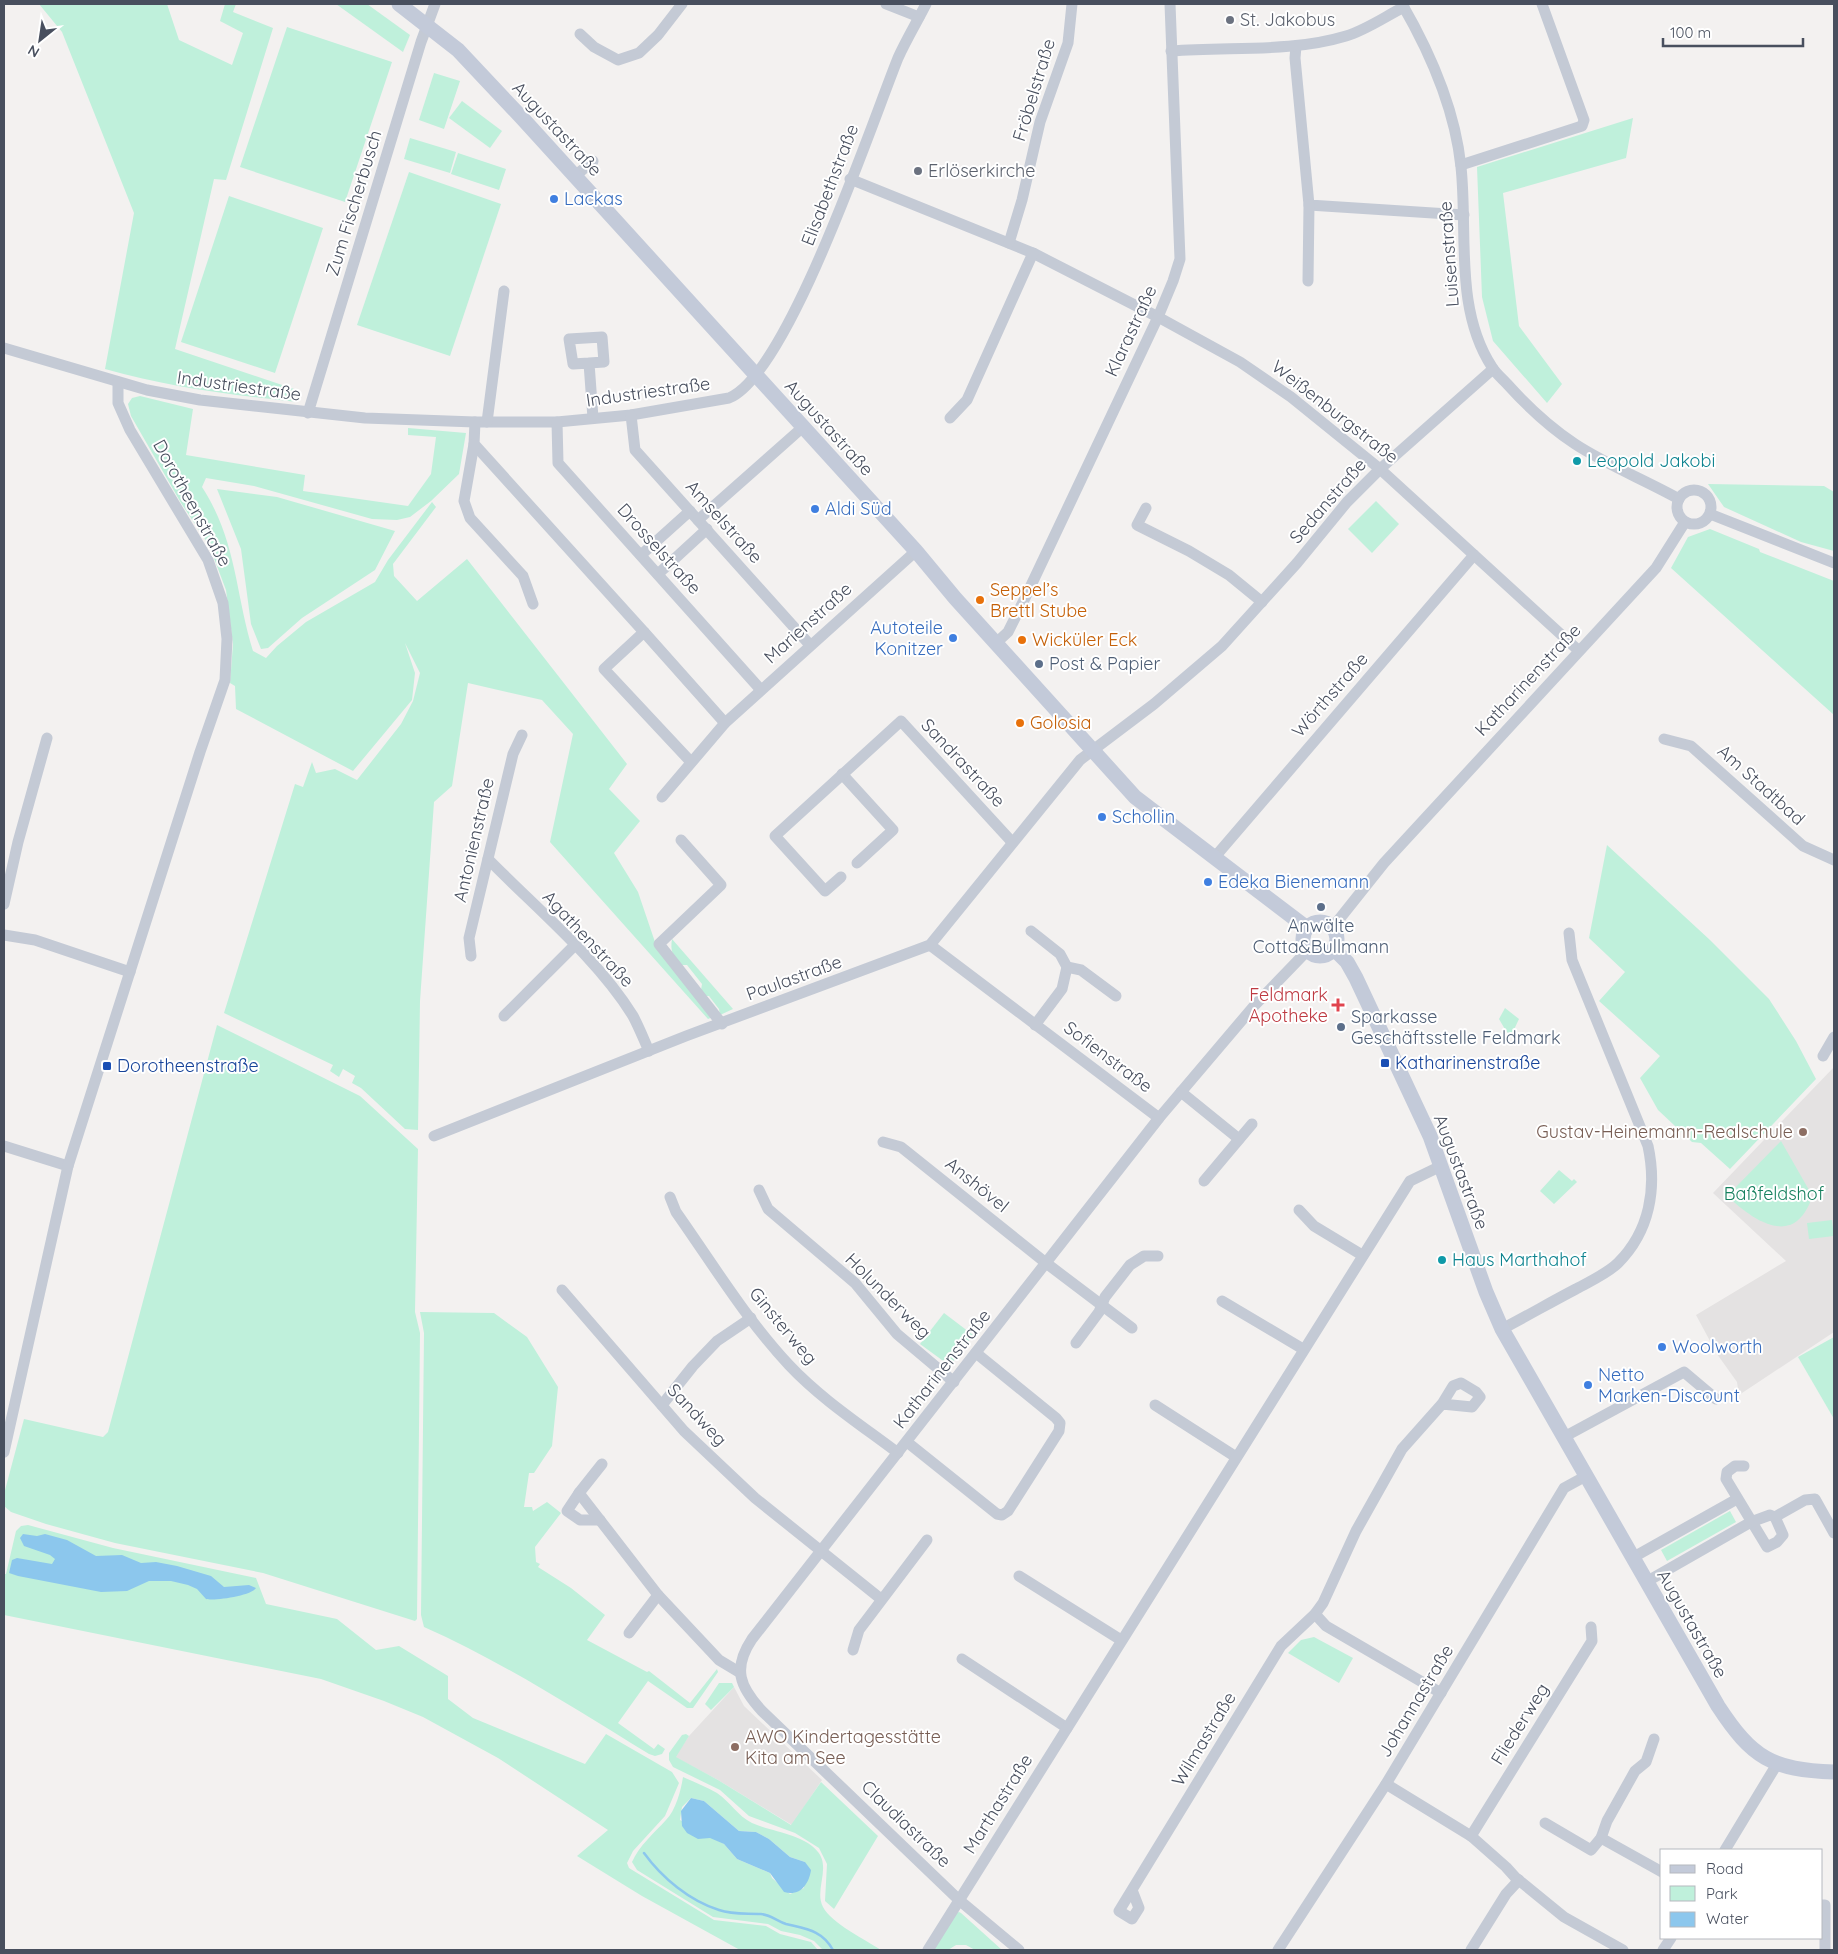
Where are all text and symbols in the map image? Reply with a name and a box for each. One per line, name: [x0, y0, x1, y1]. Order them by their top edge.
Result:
place label: St. Jakobus: [1240, 8, 1335, 31]
marker: St. Jakobus: [1224, 14, 1236, 26]
north arrow: [15, 15, 65, 65]
scale bar: [1663, 15, 1803, 47]
text: 100 m: [1670, 23, 1711, 42]
street label: Fröbelstraße: [1007, 36, 1060, 144]
text: N: [25, 41, 42, 62]
street label: Augustastraße: [508, 76, 607, 181]
street label: Elisabethstraße: [796, 121, 863, 249]
street label: Zum Fischerbusch: [320, 127, 387, 279]
place label: Erlöserkirche: [928, 159, 1035, 182]
marker: Erlöserkirche: [912, 165, 924, 177]
place label: Lackas: [564, 187, 623, 210]
marker: Lackas: [548, 193, 560, 205]
street label: Luisenstraße: [1433, 200, 1464, 308]
street label: Klarastraße: [1099, 281, 1162, 380]
street label: Weißenburgstraße: [1267, 355, 1403, 468]
street label: Industriestraße: [176, 365, 303, 406]
street label: Industriestraße: [584, 371, 711, 412]
street label: Augustastraße: [780, 375, 879, 481]
street label: Dorotheenstraße: [148, 435, 237, 570]
place label: Leopold Jakobi: [1587, 449, 1715, 472]
street label: Sedanstraße: [1284, 453, 1371, 548]
marker: Leopold Jakobi: [1571, 455, 1583, 467]
street label: Amselstraße: [681, 475, 768, 568]
place label: Aldi Süd: [825, 497, 892, 520]
street label: Drosselstraße: [612, 498, 706, 599]
marker: Aldi Süd: [809, 503, 821, 515]
street label: Marienstraße: [759, 577, 856, 668]
place label: Seppel’s Brettl Stube: [990, 578, 1087, 622]
marker: Seppel’s Brettl Stube: [974, 594, 986, 606]
place label: Autoteile Konitzer: [870, 616, 943, 660]
street label: Katharinenstraße: [1470, 619, 1586, 741]
place label: Wicküler Eck: [1032, 628, 1137, 651]
marker: Autoteile Konitzer: [947, 632, 959, 644]
marker: Wicküler Eck: [1016, 634, 1028, 646]
street label: Wörthstraße: [1287, 648, 1373, 742]
place label: Post & Papier: [1049, 652, 1160, 675]
marker: Post & Papier: [1033, 658, 1045, 670]
place label: Golosia: [1030, 711, 1091, 734]
street label: Sandrastraße: [916, 713, 1010, 812]
marker: Golosia: [1014, 717, 1026, 729]
street label: Am Stadtbad: [1713, 739, 1810, 830]
street label: Antonienstraße: [448, 775, 499, 904]
place label: Schollin: [1112, 805, 1175, 828]
marker: Schollin: [1096, 811, 1108, 823]
place label: Edeka Bienemann: [1218, 870, 1369, 893]
marker: Edeka Bienemann: [1202, 876, 1214, 888]
street label: Agathenstraße: [538, 886, 639, 992]
marker: Anwälte Cotta&Bullmann: [1315, 901, 1327, 913]
place label: Anwälte Cotta&Bullmann: [1253, 914, 1389, 958]
street label: Paulastraße: [743, 950, 845, 1005]
place label: Feldmark Apotheke: [1249, 983, 1328, 1027]
marker: Feldmark Apotheke: [1332, 999, 1344, 1011]
place label: Sparkasse Geschäftsstelle Feldmark: [1351, 1005, 1561, 1049]
street label: Sofienstraße: [1059, 1016, 1157, 1097]
marker: Sparkasse Geschäftsstelle Feldmark: [1335, 1021, 1347, 1033]
place label: Katharinenstraße: [1395, 1051, 1540, 1074]
place label: Dorotheenstraße: [117, 1054, 259, 1077]
marker: Katharinenstraße: [1379, 1057, 1391, 1069]
marker: Dorotheenstraße: [101, 1060, 113, 1072]
street label: Augustastraße: [1429, 1111, 1494, 1233]
place label: Gustav-Heinemann-Realschule: [1536, 1120, 1793, 1143]
marker: Gustav-Heinemann-Realschule: [1797, 1126, 1809, 1138]
street label: Anshövel: [941, 1152, 1014, 1217]
park label: Baßfeldshof: [1724, 1182, 1825, 1205]
street label: Holunderweg: [841, 1248, 936, 1343]
place label: Haus Marthahof: [1452, 1248, 1587, 1271]
marker: Haus Marthahof: [1436, 1254, 1448, 1266]
street label: Ginsterweg: [744, 1282, 822, 1369]
street label: Katharinenstraße: [888, 1304, 995, 1433]
place label: Woolworth: [1672, 1335, 1762, 1358]
marker: Woolworth: [1656, 1341, 1668, 1353]
place label: Netto Marken-Discount: [1598, 1363, 1740, 1407]
street label: Sandweg: [663, 1379, 732, 1451]
marker: Netto Marken-Discount: [1582, 1379, 1594, 1391]
street label: Augustastraße: [1652, 1565, 1733, 1682]
street label: Johannastraße: [1373, 1640, 1458, 1761]
street label: Fliederweg: [1485, 1679, 1554, 1769]
street label: Wilmastraße: [1166, 1687, 1241, 1790]
place label: AWO Kindertagesstätte Kita am See: [745, 1725, 941, 1769]
marker: AWO Kindertagesstätte Kita am See: [729, 1741, 741, 1753]
street label: Marthastraße: [958, 1750, 1037, 1858]
street label: Claudiastraße: [857, 1775, 956, 1872]
legend: [1660, 1849, 1823, 1939]
text: Road: [1706, 1859, 1743, 1878]
text: Park: [1706, 1884, 1738, 1903]
text: Water: [1706, 1909, 1749, 1928]

